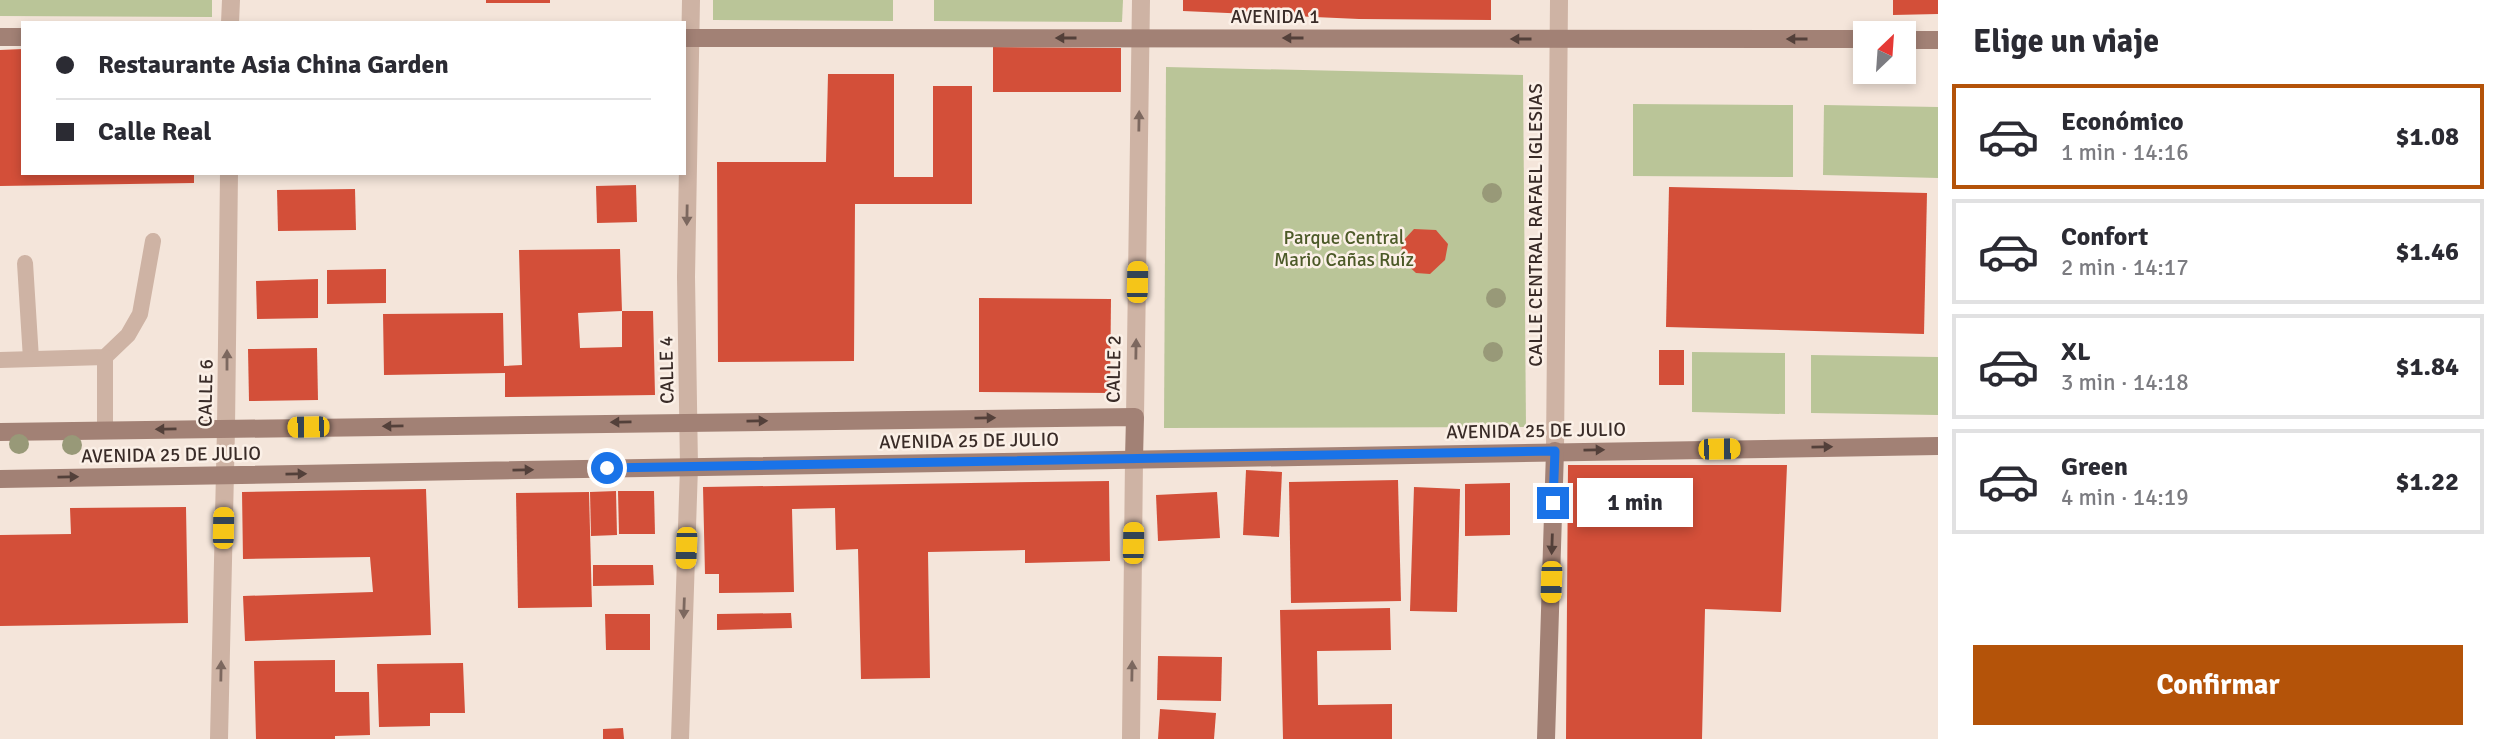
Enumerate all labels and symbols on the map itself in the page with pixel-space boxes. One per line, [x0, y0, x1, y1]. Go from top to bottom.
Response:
street label: AVENIDA 1 [1231, 5, 1319, 29]
north arrow [1853, 21, 1916, 84]
one-way arrow [1055, 32, 1077, 44]
one-way arrow [1282, 33, 1304, 44]
one-way arrow [1510, 33, 1532, 45]
one-way arrow [1786, 33, 1808, 45]
street label: CALLE CENTRAL RAFAEL IGLESIAS [1524, 83, 1548, 367]
one-way arrow [1133, 110, 1145, 132]
one-way arrow [681, 204, 693, 226]
park label: Parque Central Mario Cañas Ruíz [1274, 226, 1414, 272]
car [1127, 261, 1148, 303]
street label: CALLE 2 [1101, 335, 1127, 403]
street label: CALLE 4 [654, 336, 680, 404]
one-way arrow [1130, 337, 1142, 359]
one-way arrow [221, 349, 233, 371]
street label: CALLE 6 [193, 359, 219, 427]
one-way arrow [974, 412, 996, 424]
one-way arrow [747, 415, 769, 426]
car [287, 416, 330, 438]
one-way arrow [610, 416, 632, 428]
street label: AVENIDA 25 DE JULIO [1446, 417, 1626, 445]
one-way arrow [382, 420, 404, 431]
one-way arrow [155, 424, 177, 435]
street label: AVENIDA 25 DE JULIO [879, 427, 1059, 455]
car [1698, 438, 1741, 460]
street label: AVENIDA 25 DE JULIO [81, 441, 261, 469]
one-way arrow [1811, 441, 1833, 453]
one-way arrow [1584, 444, 1606, 456]
route start [591, 452, 623, 484]
one-way arrow [512, 464, 534, 475]
one-way arrow [285, 468, 307, 479]
one-way arrow [57, 472, 79, 483]
callout: 1 min [1578, 478, 1693, 528]
route end [1537, 487, 1569, 519]
car [213, 507, 234, 549]
car [1123, 522, 1144, 564]
car [675, 527, 698, 569]
one-way arrow [1546, 533, 1558, 555]
car [1540, 561, 1563, 603]
one-way arrow [679, 598, 690, 620]
one-way arrow [215, 660, 226, 682]
one-way arrow [1126, 660, 1138, 682]

